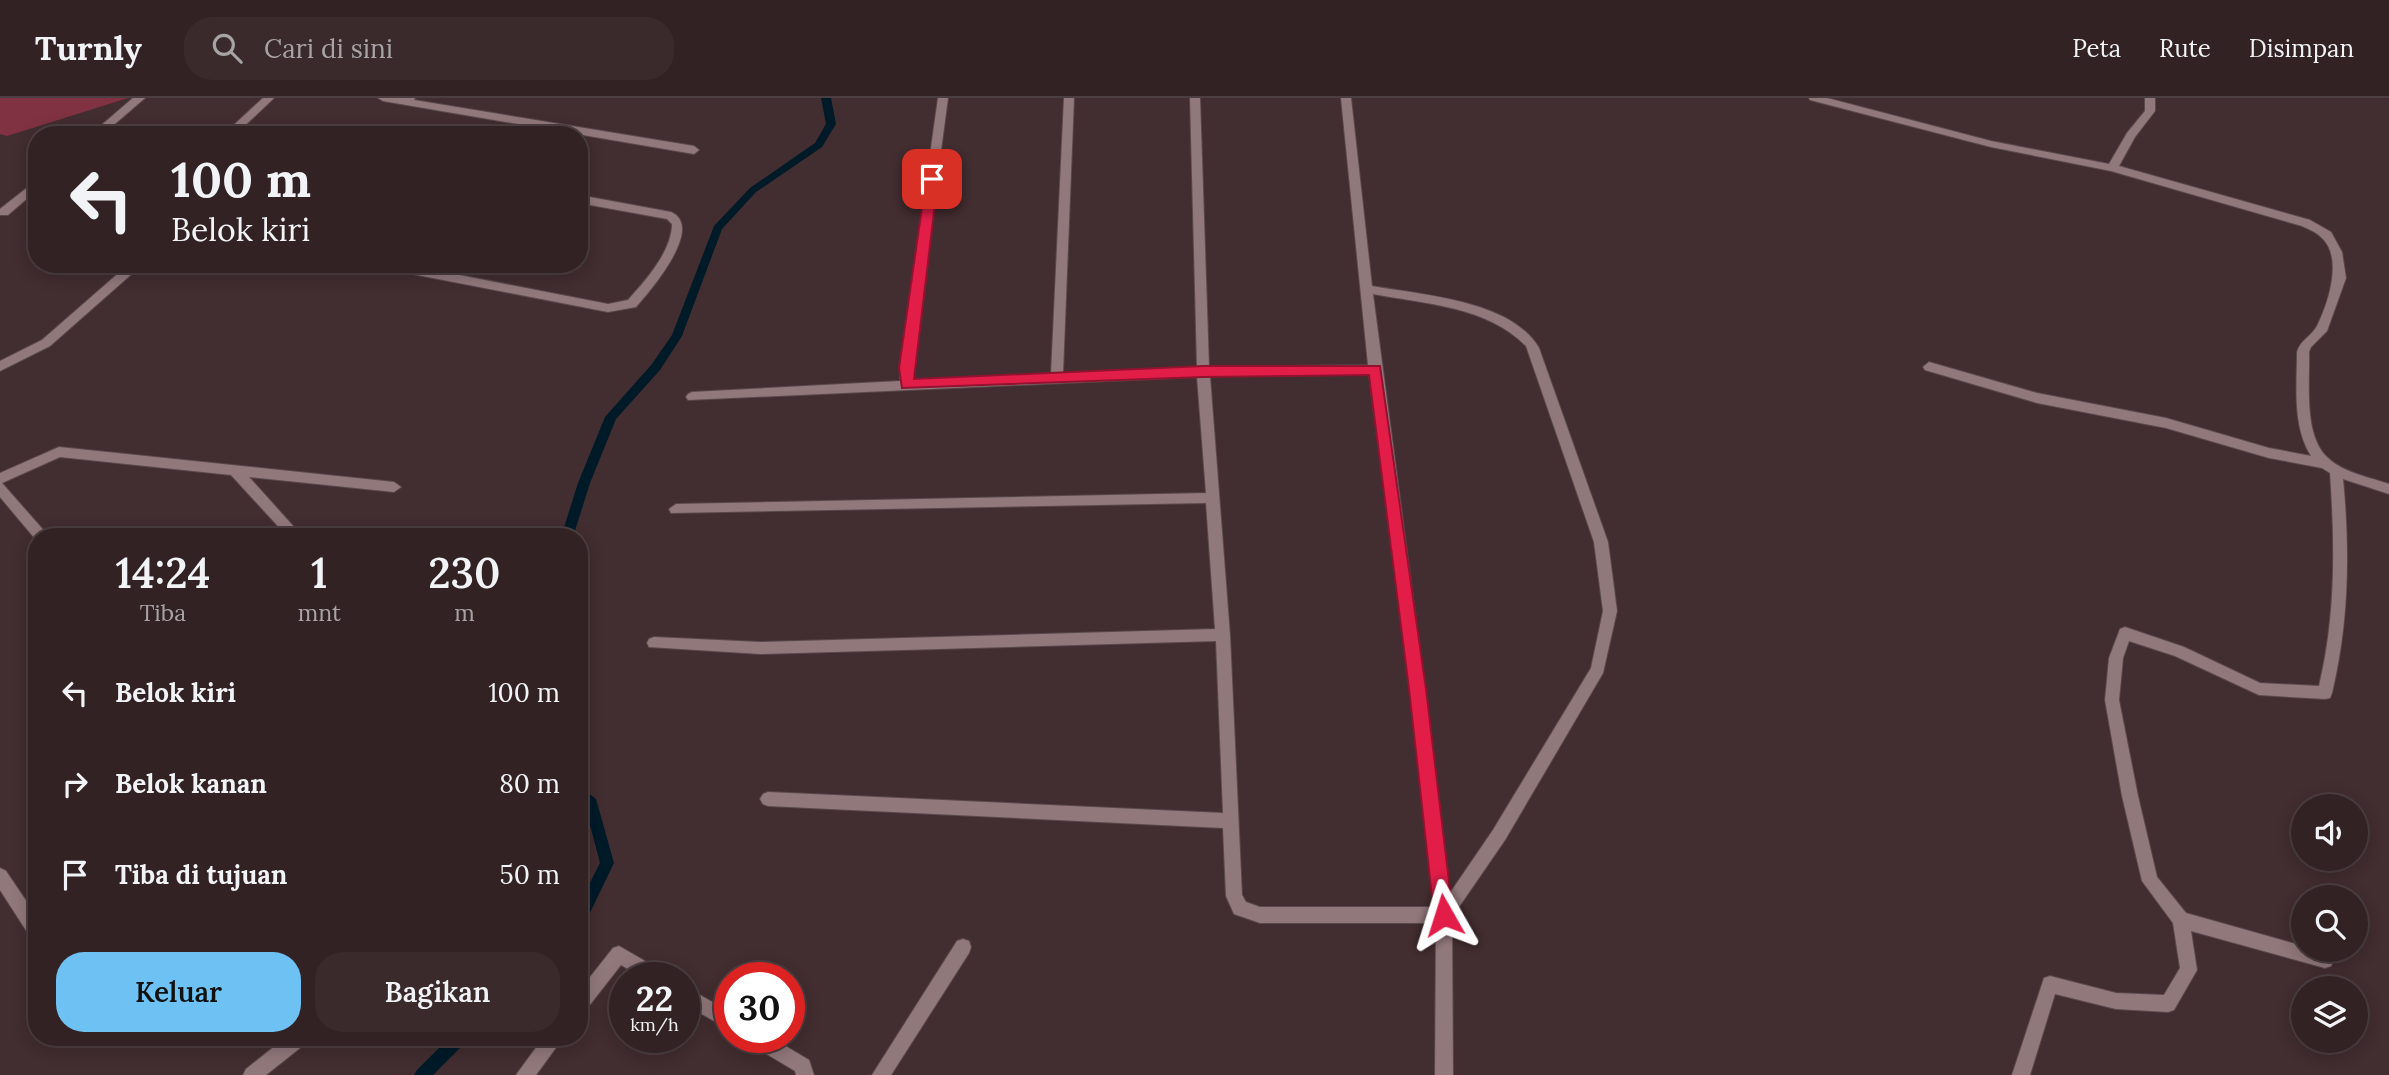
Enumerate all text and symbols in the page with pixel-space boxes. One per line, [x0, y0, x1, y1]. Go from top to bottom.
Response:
search box [184, 17, 674, 80]
text: Turnly [35, 27, 142, 69]
icon: search [208, 29, 246, 67]
text: Cari di sini [264, 32, 393, 65]
text: Peta [2072, 33, 2121, 64]
text: Rute [2159, 33, 2211, 64]
text: Disimpan [2249, 33, 2354, 64]
text: 100 m [171, 148, 311, 210]
pin [902, 149, 962, 209]
icon: left [56, 154, 147, 245]
icon: arrive [913, 160, 951, 198]
text: Belok kiri [171, 209, 310, 250]
text: 14:24 [115, 546, 210, 600]
text: 1 [311, 546, 328, 600]
text: 230 [428, 546, 501, 600]
text: Tiba [140, 598, 186, 627]
text: mnt [298, 598, 341, 627]
text: m [454, 598, 475, 627]
icon: left [56, 674, 94, 712]
text: Belok kiri [115, 676, 236, 709]
text: 100 m [488, 676, 560, 709]
icon: right [56, 765, 94, 803]
text: Belok kanan [115, 767, 267, 800]
text: 80 m [499, 767, 560, 800]
map controls [2291, 794, 2368, 1053]
button: sound [2291, 794, 2368, 871]
icon: arrive [56, 856, 94, 894]
text: Tiba di tujuan [115, 858, 287, 891]
text: 50 m [500, 858, 560, 891]
position arrow [1407, 878, 1481, 952]
button: search [2291, 885, 2368, 962]
button: Keluar [56, 952, 301, 1032]
button: Bagikan [315, 952, 560, 1032]
speed limit sign: 30 [714, 962, 805, 1053]
text: 22 [636, 976, 673, 1021]
button: layers [2291, 976, 2368, 1053]
text: km/h [630, 1013, 679, 1036]

